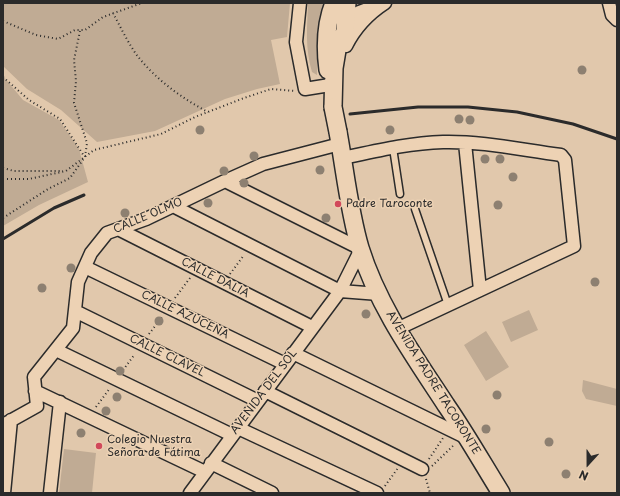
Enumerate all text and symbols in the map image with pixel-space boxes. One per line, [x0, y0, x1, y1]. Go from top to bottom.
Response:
street label: CALLE OLMO [111, 195, 185, 237]
place label: Padre Taroconte [346, 197, 433, 211]
marker: Padre Taroconte [333, 199, 343, 209]
street label: CALLE DALIA [179, 255, 251, 301]
street label: CALLE AZUCENA [139, 288, 231, 342]
street label: AVENIDA PADRE TACORONTE [383, 309, 483, 457]
street label: CALLE CLAVEL [127, 332, 207, 380]
street label: AVENIDA DEL SOL [228, 347, 300, 437]
place label: Colegio Nuestra Señora de Fátima [107, 433, 200, 459]
marker: Colegio Nuestra Señora de Fátima [94, 441, 104, 451]
north arrow [568, 444, 608, 484]
text: N [576, 466, 591, 485]

